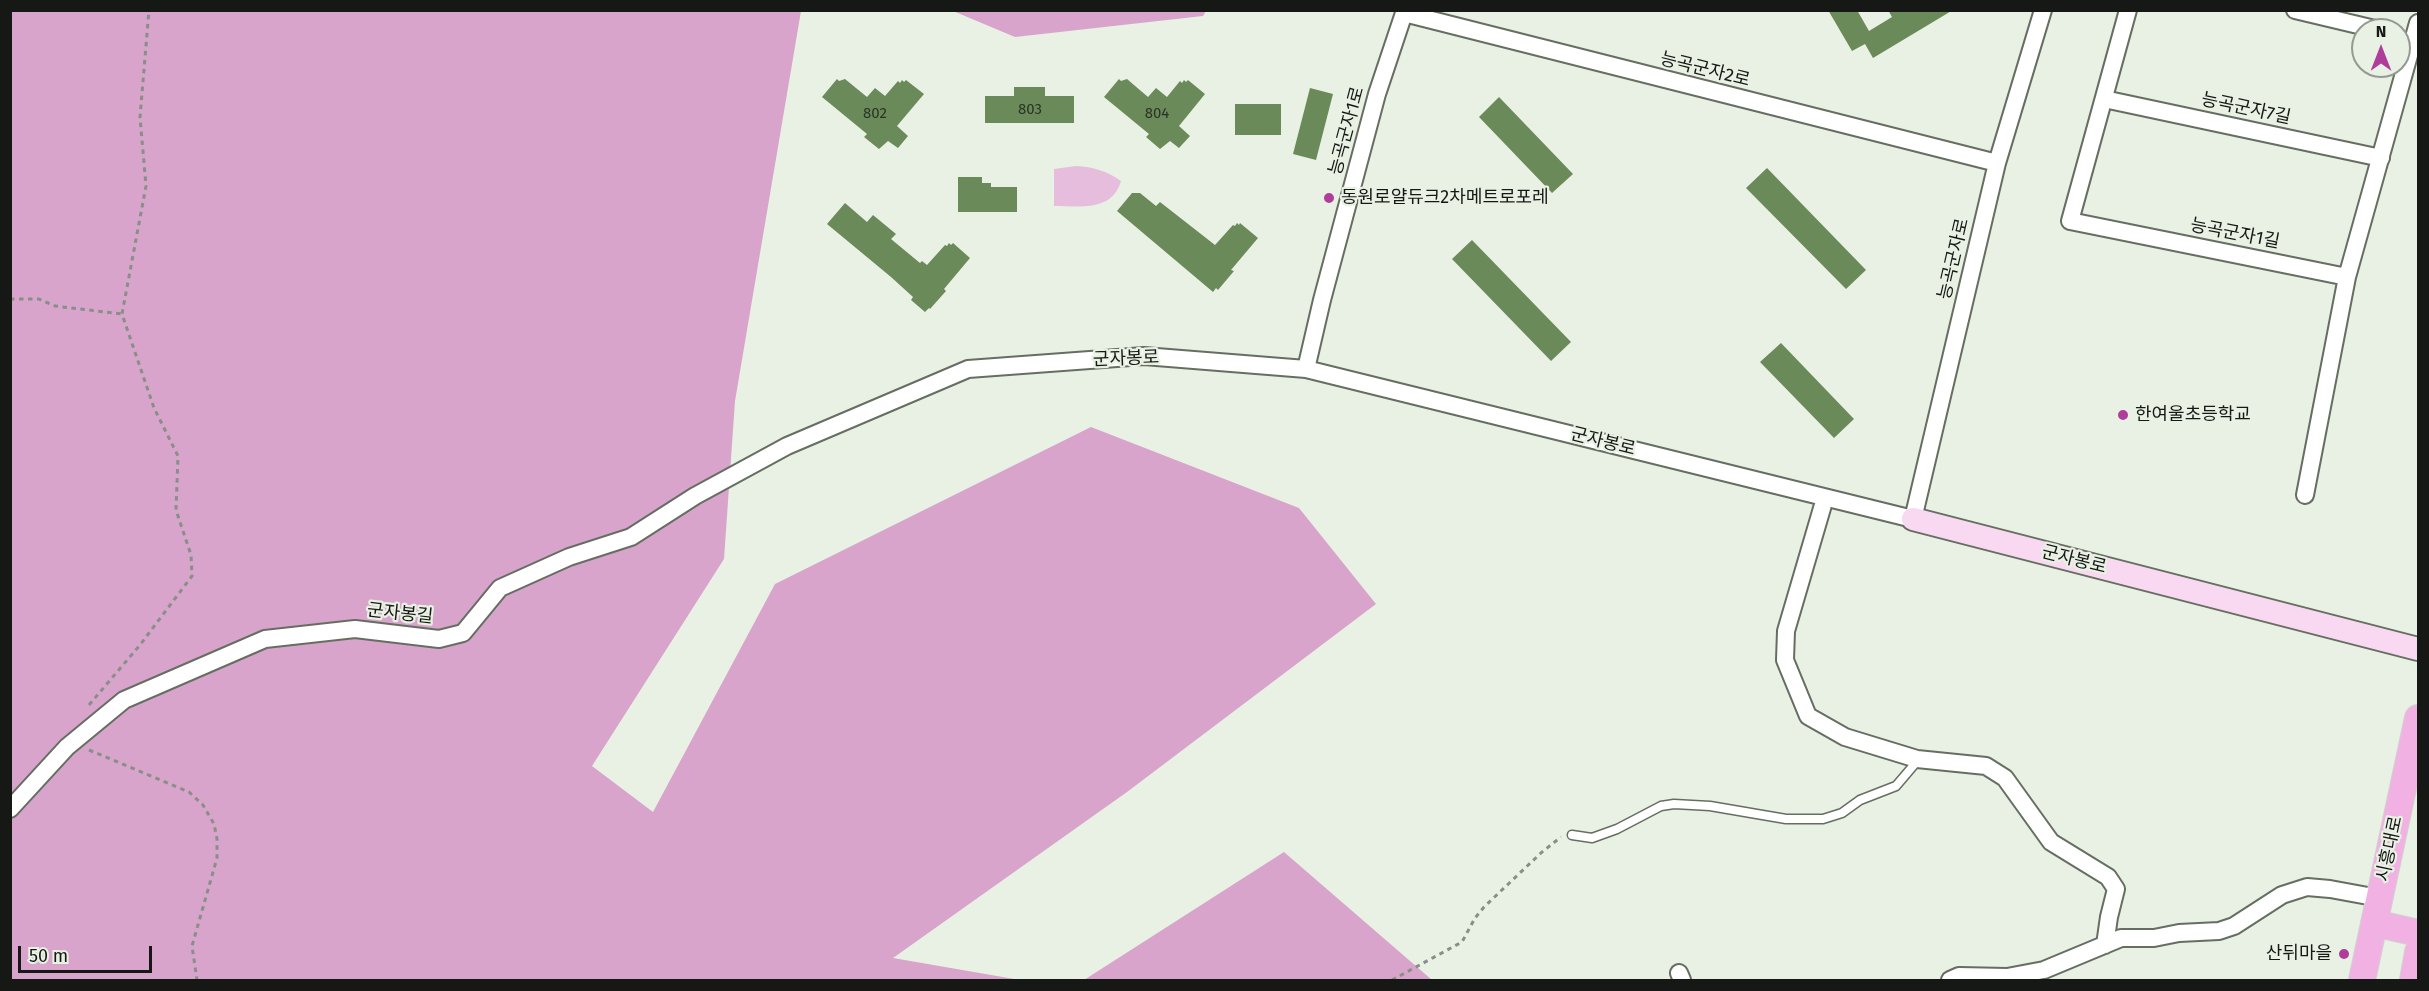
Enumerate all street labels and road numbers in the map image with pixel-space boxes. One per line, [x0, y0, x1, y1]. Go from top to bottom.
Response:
street label: 능곡군자2로 [1658, 48, 1752, 92]
street label: 능곡군자1로 [1325, 84, 1369, 178]
street label: 능곡군자7길 [2199, 89, 2293, 129]
street label: 능곡군자1길 [2188, 215, 2282, 253]
street label: 능곡군자로 [1934, 216, 1974, 302]
street label: 군자봉로 [1093, 347, 1159, 371]
street label: 군자봉로 [1568, 424, 1638, 460]
street label: 군자봉로 [2039, 542, 2109, 578]
street label: 군자봉길 [366, 600, 434, 628]
street label: 시흥대로 [2373, 814, 2407, 884]

